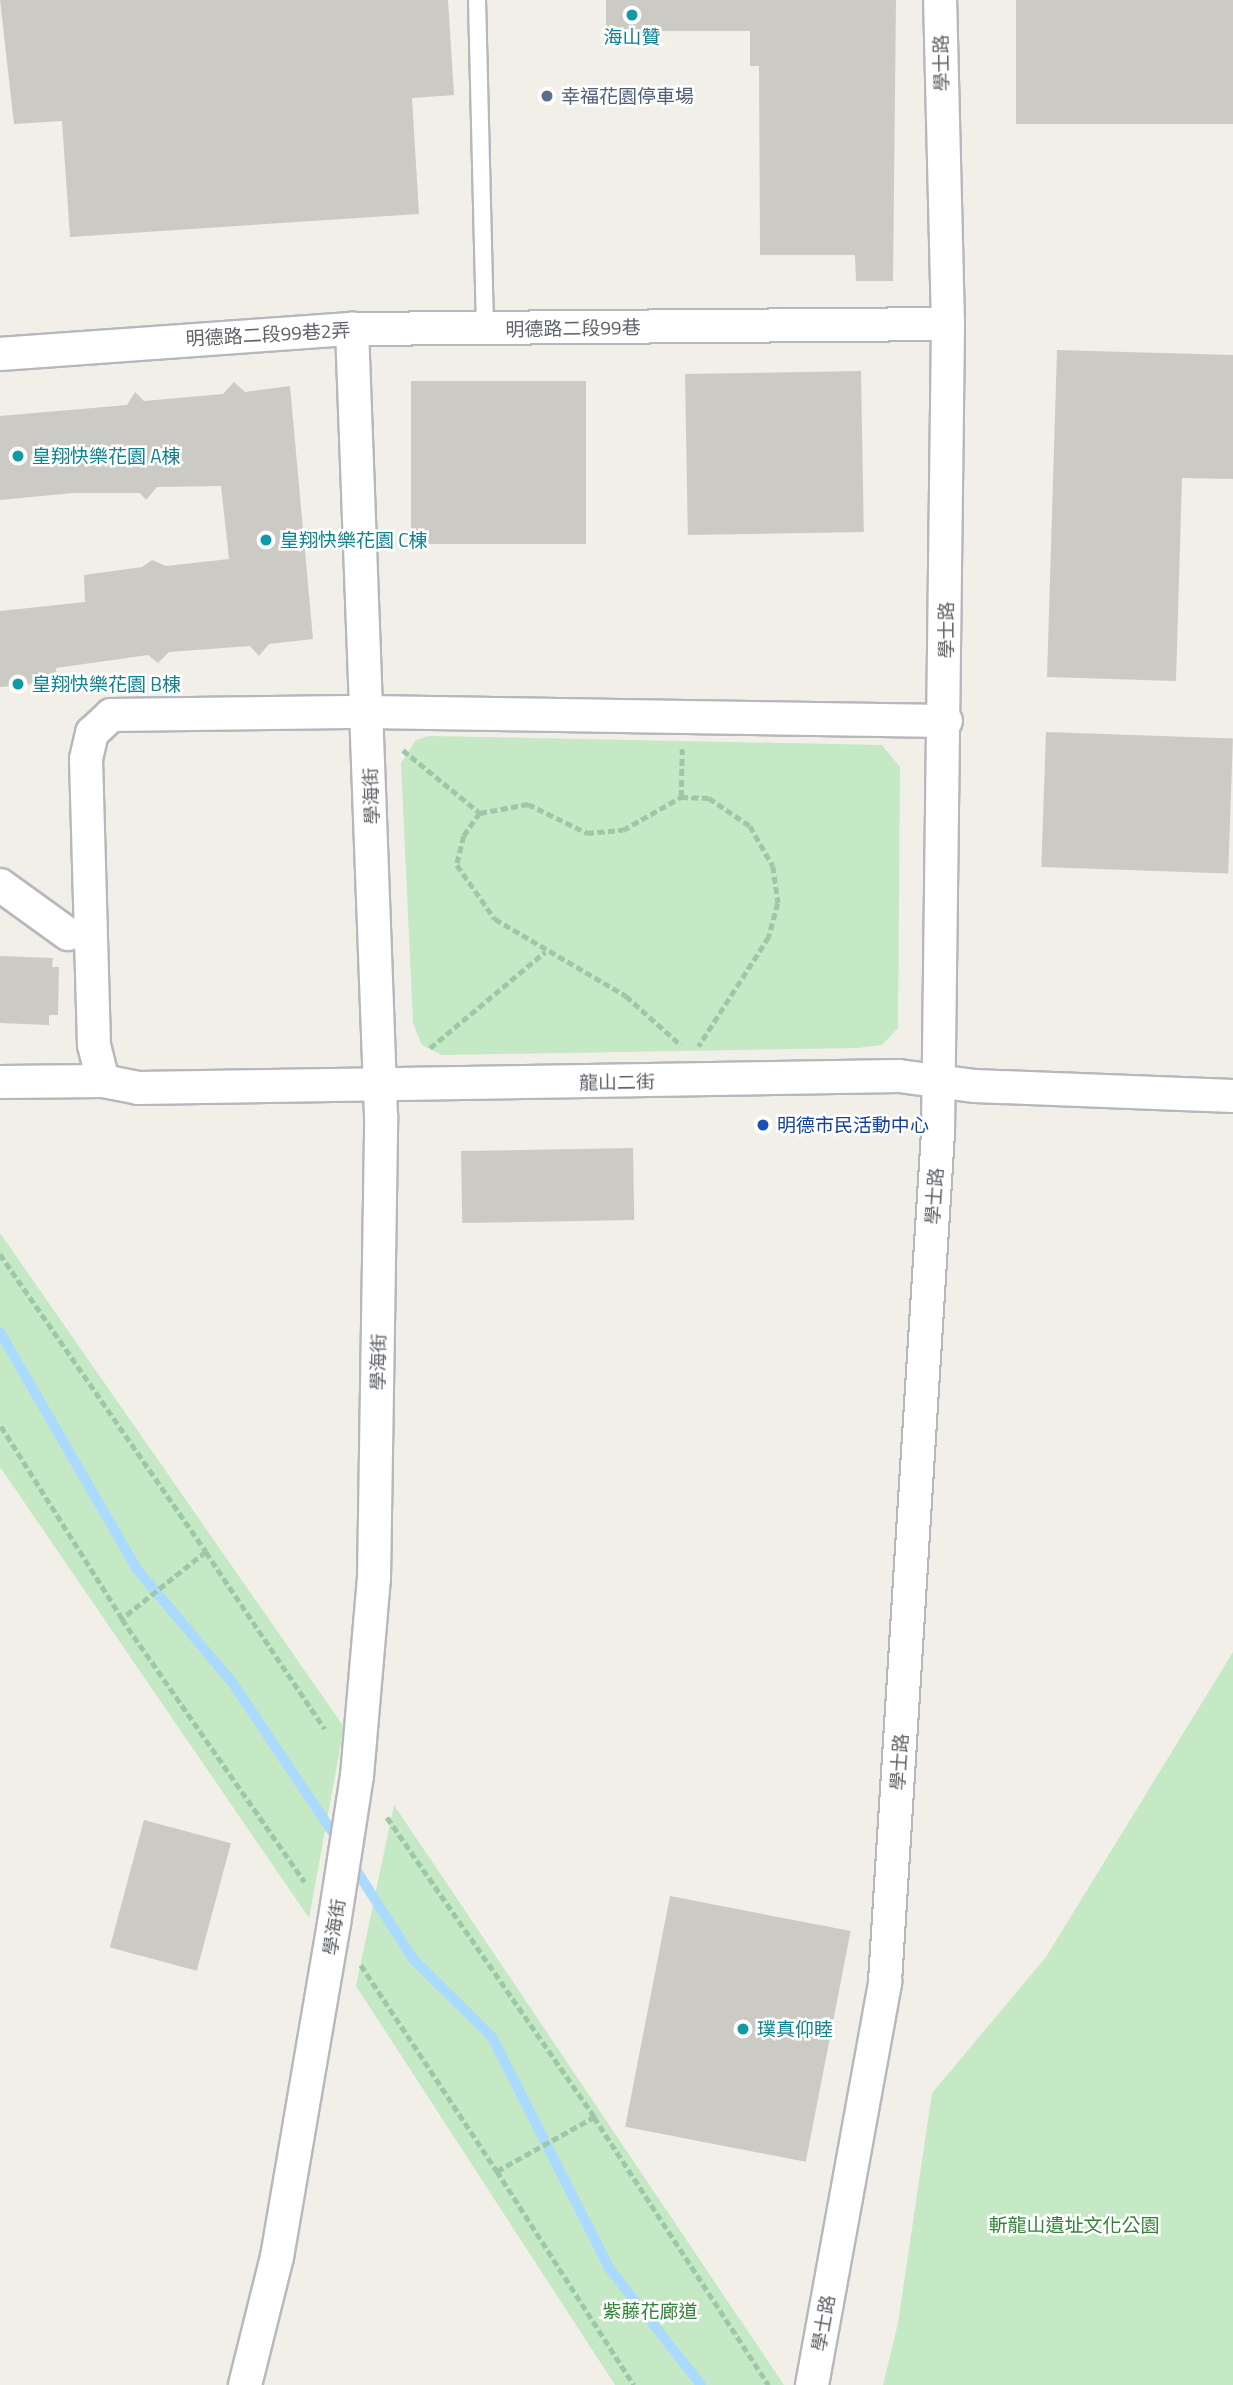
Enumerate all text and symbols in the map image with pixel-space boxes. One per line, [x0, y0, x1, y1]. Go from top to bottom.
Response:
marker: 海山贊 [624, 7, 640, 23]
place label: 海山贊 [604, 26, 660, 48]
street label: 學士路 [929, 34, 953, 92]
place label: 幸福花園停車場 [561, 85, 694, 107]
marker: 幸福花園停車場 [539, 88, 555, 104]
street label: 明德路二段99巷 [505, 315, 641, 341]
street label: 明德路二段99巷2弄 [185, 318, 351, 350]
place label: 皇翔快樂花園 A棟 [32, 445, 181, 467]
marker: 皇翔快樂花園 A棟 [10, 448, 26, 464]
place label: 皇翔快樂花園 C棟 [280, 529, 428, 551]
marker: 皇翔快樂花園 C棟 [258, 532, 274, 548]
street label: 學士路 [935, 602, 957, 658]
place label: 皇翔快樂花園 B棟 [32, 673, 181, 695]
marker: 皇翔快樂花園 B棟 [10, 676, 26, 692]
street label: 學海街 [359, 767, 383, 825]
street label: 龍山二街 [579, 1070, 655, 1094]
place label: 明德市民活動中心 [777, 1114, 929, 1136]
marker: 明德市民活動中心 [755, 1117, 771, 1133]
street label: 學士路 [921, 1167, 947, 1225]
street label: 學海街 [366, 1333, 390, 1391]
street label: 學士路 [886, 1733, 912, 1791]
street label: 學海街 [318, 1897, 350, 1957]
place label: 璞真仰睦 [757, 2018, 833, 2040]
marker: 璞真仰睦 [735, 2021, 751, 2037]
park label: 斬龍山遺址文化公園 [989, 2214, 1159, 2236]
street label: 學士路 [807, 2293, 839, 2353]
park label: 紫藤花廊道 [603, 2300, 697, 2322]

